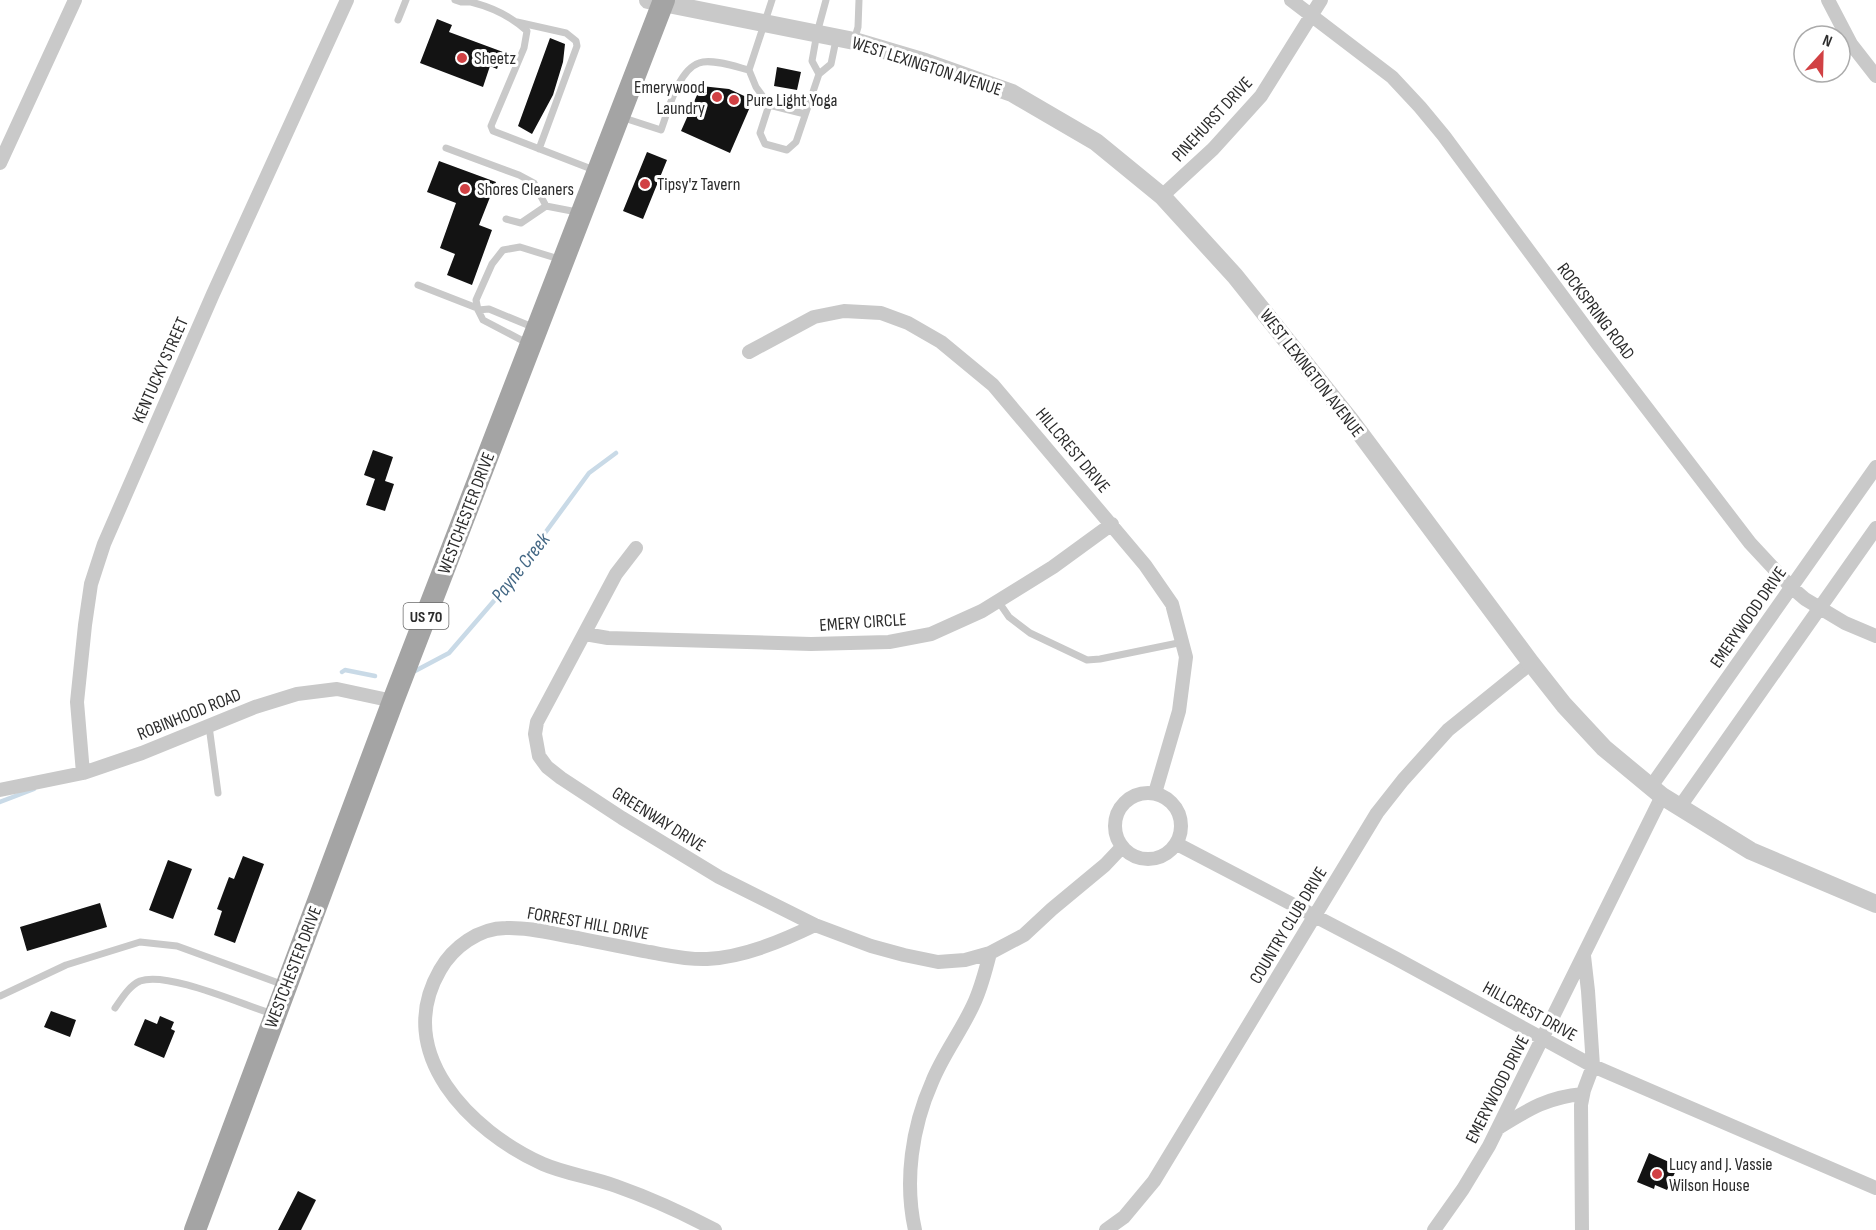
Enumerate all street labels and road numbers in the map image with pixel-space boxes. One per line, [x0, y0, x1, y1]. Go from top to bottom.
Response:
street label: WEST LEXINGTON AVENUE [849, 32, 1004, 101]
street label: PINEHURST DRIVE [1168, 73, 1257, 166]
street label: ROCKSPRING ROAD [1552, 259, 1639, 364]
street label: WEST LEXINGTON AVENUE [1255, 305, 1368, 441]
street label: KENTUCKY STREET [128, 314, 193, 426]
street label: HILLCREST DRIVE [1031, 404, 1114, 497]
street label: WESTCHESTER DRIVE [434, 449, 499, 577]
street label: EMERYWOOD DRIVE [1706, 563, 1791, 672]
road number: US 70 [404, 603, 448, 629]
street label: EMERY CIRCLE [819, 609, 907, 636]
street label: ROBINHOOD ROAD [134, 684, 244, 745]
street label: GREENWAY DRIVE [608, 782, 709, 856]
street label: COUNTRY CLUB DRIVE [1245, 863, 1332, 987]
street label: FORREST HILL DRIVE [526, 902, 650, 944]
street label: WESTCHESTER DRIVE [261, 903, 326, 1031]
street label: HILLCREST DRIVE [1479, 977, 1580, 1046]
street label: EMERYWOOD DRIVE [1461, 1032, 1534, 1147]

